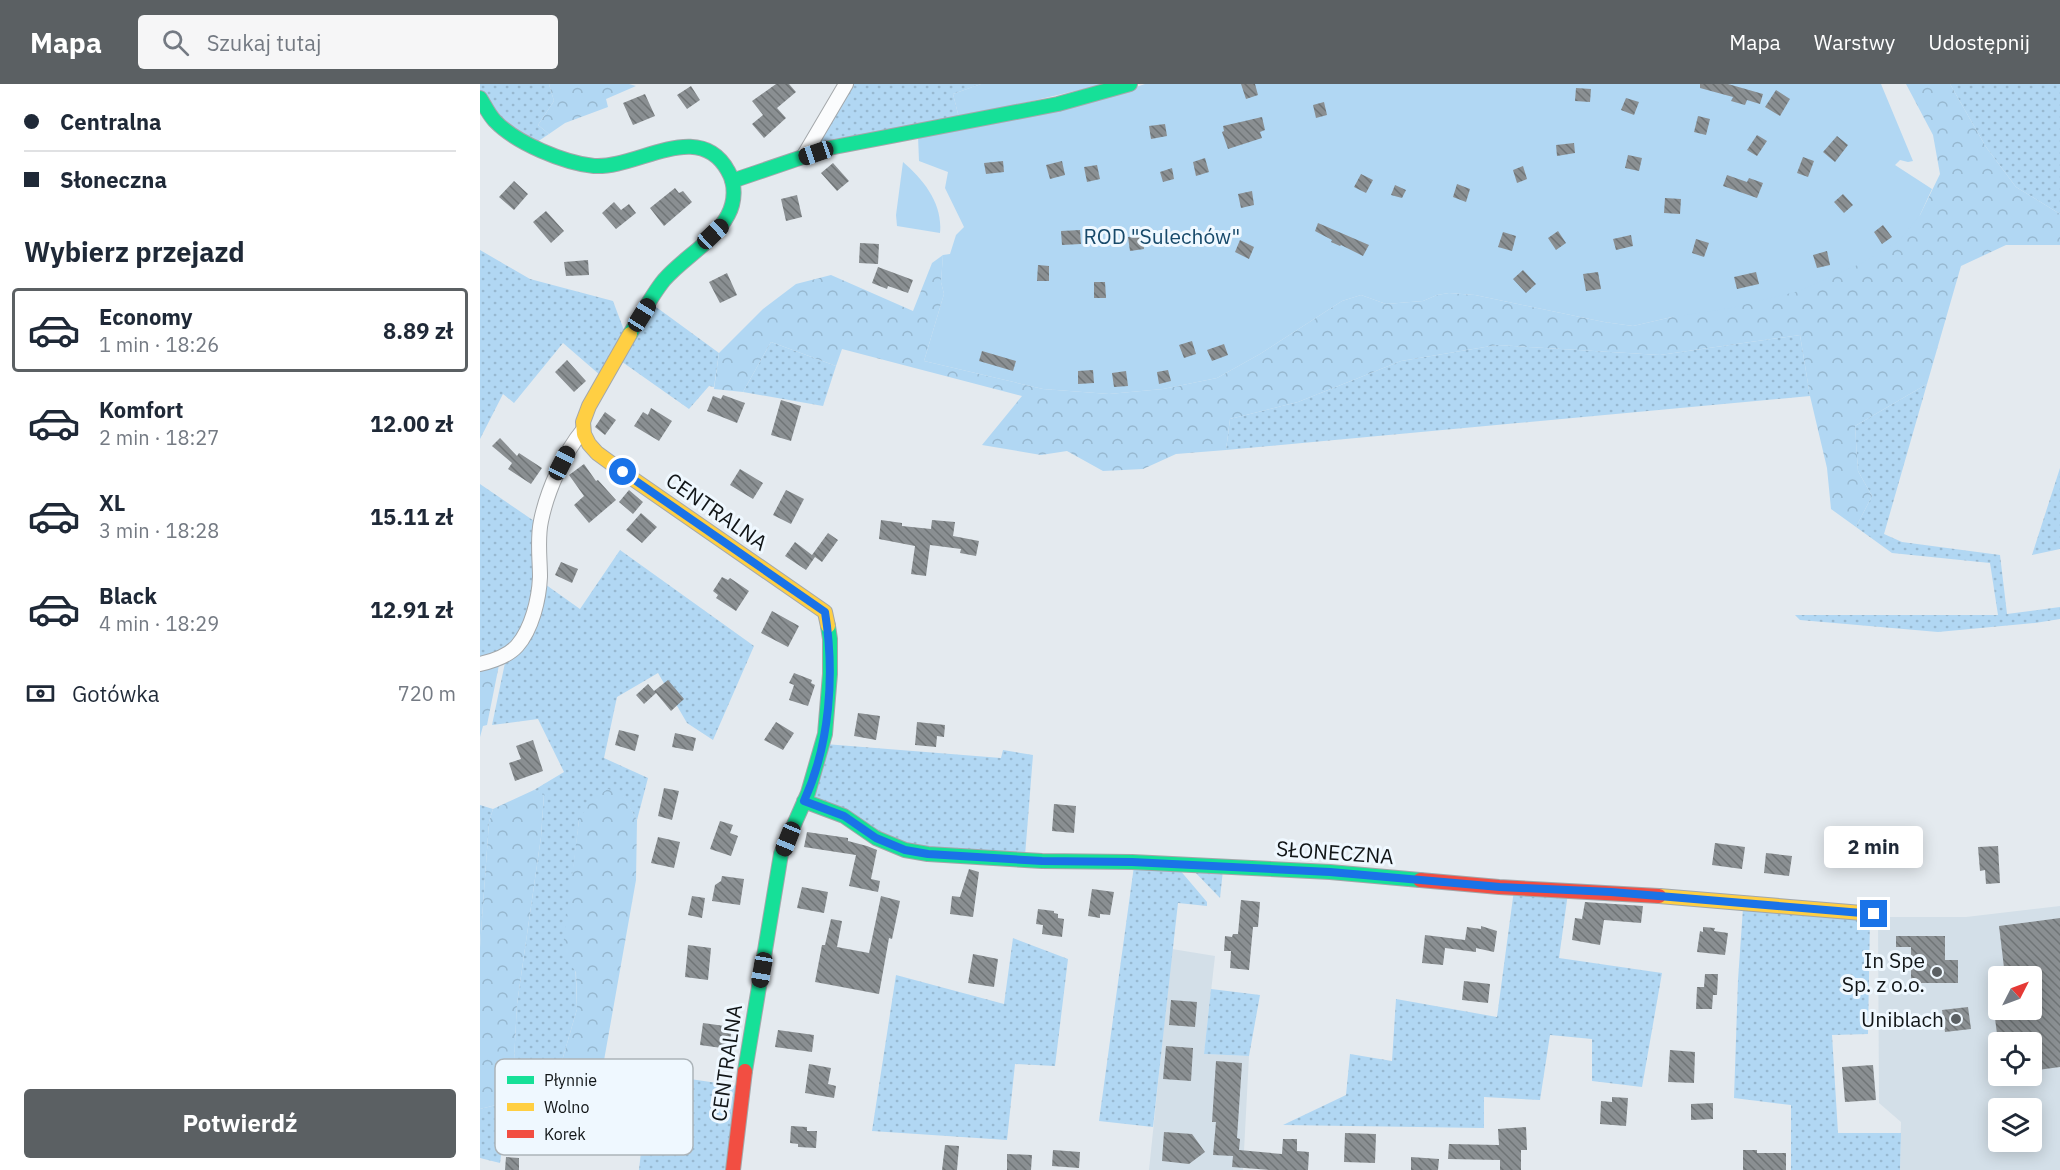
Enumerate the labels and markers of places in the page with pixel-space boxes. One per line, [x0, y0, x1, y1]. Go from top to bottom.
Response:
place label: In Spe Sp. z o.o. [1842, 946, 1925, 998]
marker: In Spe Sp. z o.o. [1930, 965, 1944, 979]
place label: Uniblach [1861, 1005, 1944, 1033]
marker: Uniblach [1949, 1012, 1963, 1026]

